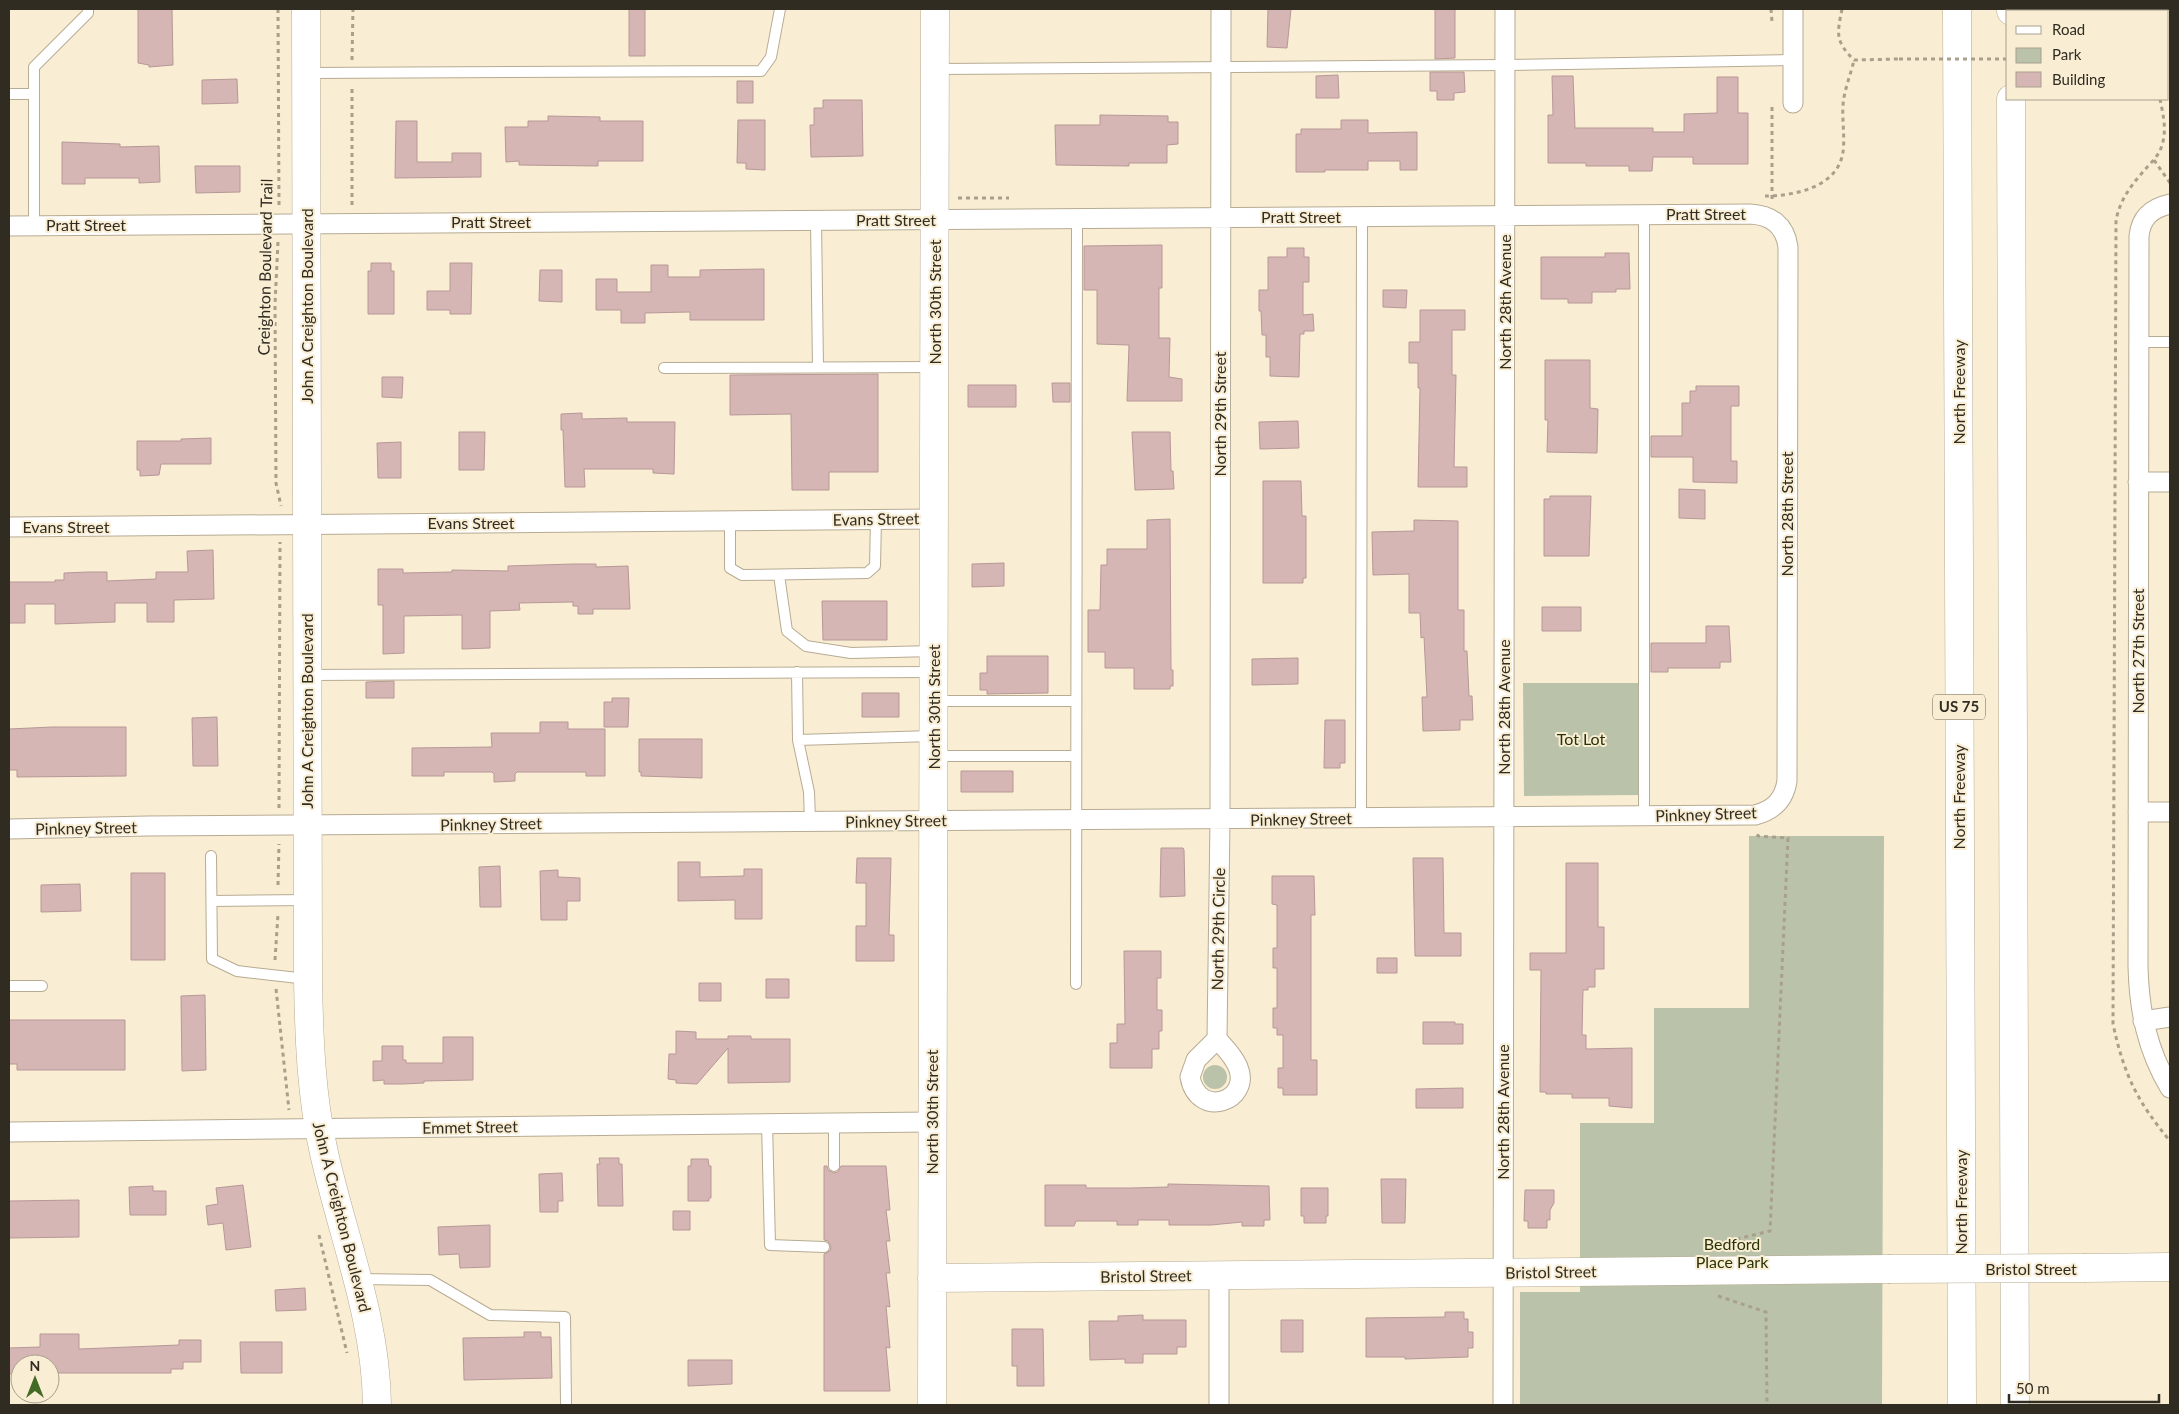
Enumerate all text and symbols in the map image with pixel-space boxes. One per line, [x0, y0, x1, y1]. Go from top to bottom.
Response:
legend [2006, 10, 2169, 100]
text: Road [2052, 20, 2085, 38]
text: Park [2052, 45, 2082, 63]
text: Building [2052, 70, 2105, 88]
street label: Creighton Boulevard Trail [253, 178, 276, 355]
street label: Pratt Street [1666, 204, 1746, 223]
street label: Pratt Street [1261, 207, 1341, 226]
street label: John A Creighton Boulevard [297, 208, 316, 404]
street label: Pratt Street [856, 210, 936, 229]
street label: Pratt Street [451, 212, 531, 231]
street label: Pratt Street [46, 215, 126, 234]
street label: North 28th Avenue [1495, 234, 1514, 370]
street label: North 30th Street [925, 239, 944, 365]
street label: North Freeway [1949, 339, 1968, 444]
street label: North 29th Street [1210, 351, 1229, 477]
street label: North 28th Street [1777, 451, 1796, 577]
street label: Evans Street [832, 508, 920, 529]
street label: Evans Street [428, 513, 515, 532]
street label: Evans Street [23, 517, 110, 536]
street label: North 27th Street [2128, 588, 2147, 714]
street label: John A Creighton Boulevard [297, 613, 316, 809]
street label: North 28th Avenue [1494, 639, 1513, 775]
street label: North 30th Street [924, 644, 943, 770]
road number: US 75 [1933, 694, 1985, 720]
park label: Tot Lot [1557, 729, 1606, 748]
street label: North Freeway [1949, 744, 1968, 849]
street label: Pinkney Street [1655, 802, 1757, 825]
street label: Pinkney Street [1250, 808, 1352, 829]
street label: Pinkney Street [845, 810, 947, 831]
street label: Pinkney Street [440, 813, 542, 834]
street label: Pinkney Street [35, 817, 137, 838]
street label: North 29th Circle [1207, 867, 1228, 991]
street label: North 28th Avenue [1493, 1044, 1512, 1180]
street label: North 30th Street [922, 1049, 941, 1175]
street label: Emmet Street [422, 1116, 518, 1137]
street label: John A Creighton Boulevard [310, 1120, 375, 1314]
street label: North Freeway [1951, 1149, 1970, 1254]
park label: Bedford Place Park [1696, 1234, 1769, 1271]
street label: Bristol Street [1985, 1259, 2077, 1278]
street label: Bristol Street [1505, 1261, 1597, 1282]
street label: Bristol Street [1100, 1265, 1192, 1286]
north arrow [10, 1354, 60, 1404]
text: N [30, 1357, 40, 1374]
scale bar [2009, 1372, 2159, 1404]
text: 50 m [2016, 1379, 2050, 1397]

